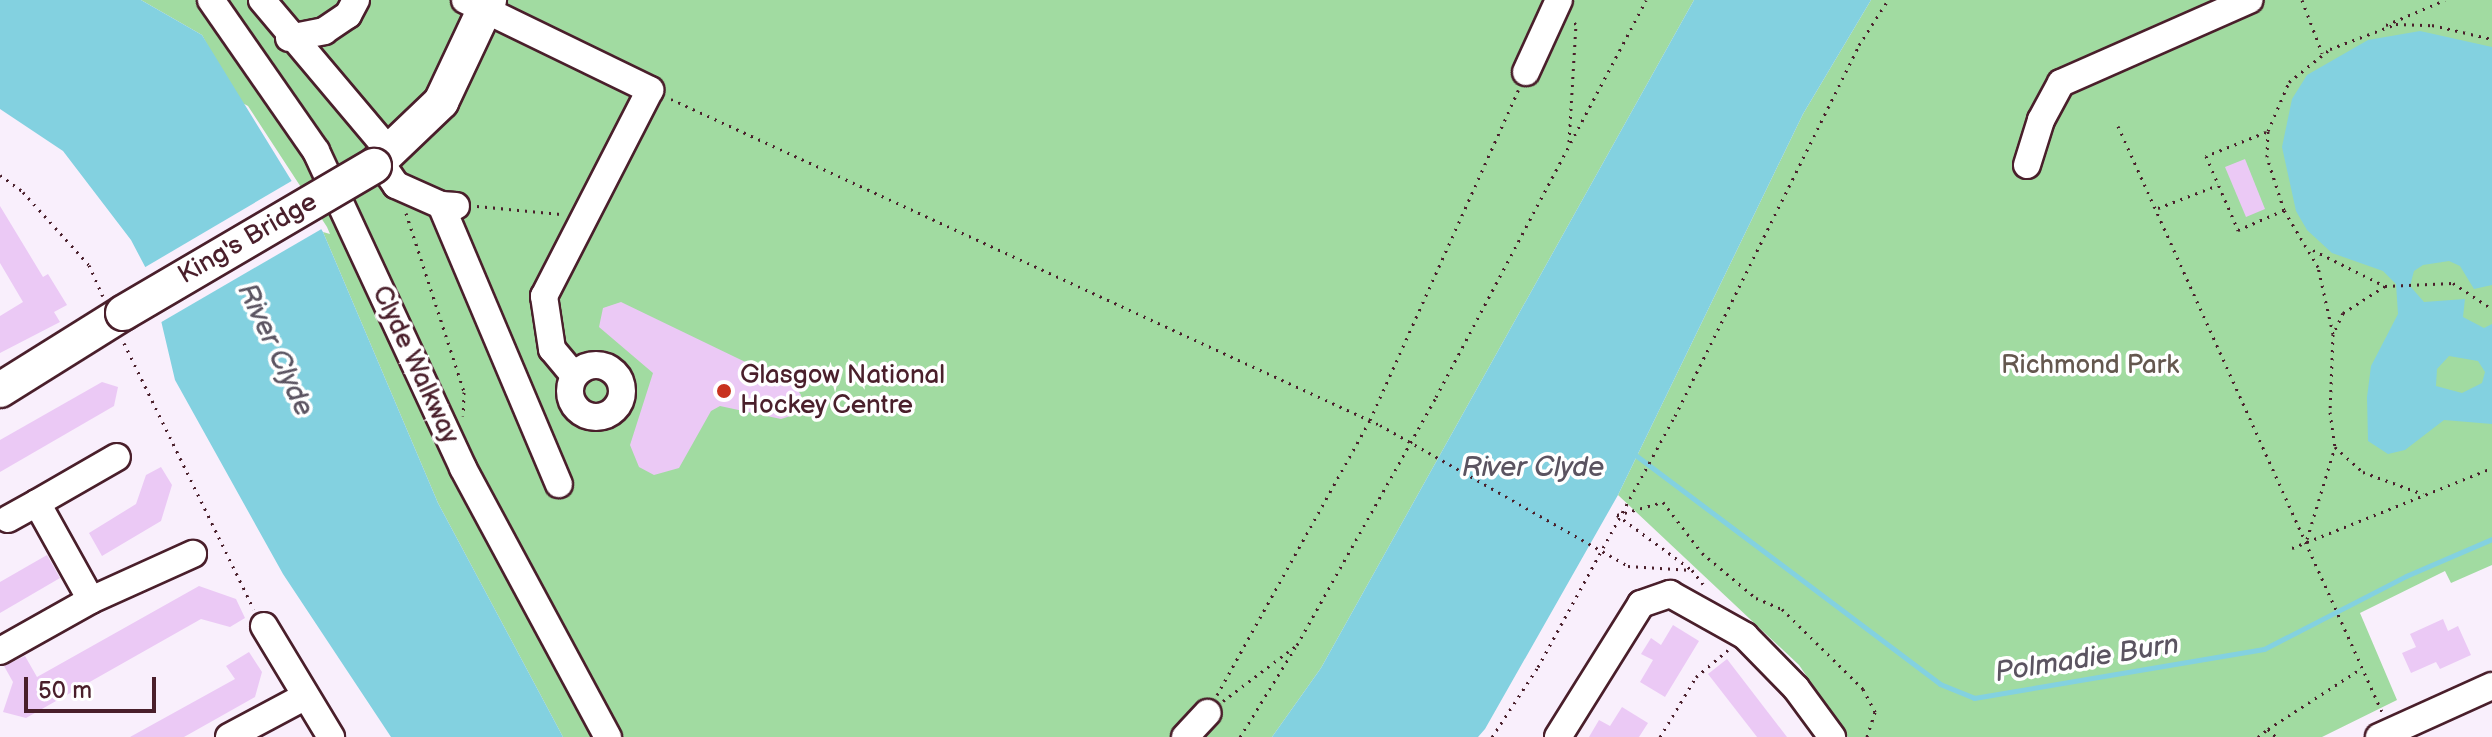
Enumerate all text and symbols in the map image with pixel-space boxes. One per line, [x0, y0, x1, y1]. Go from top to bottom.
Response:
street label: King's Bridge [173, 187, 323, 291]
water label: River Clyde [230, 278, 320, 422]
street label: Clyde Walkway [365, 281, 465, 449]
park label: Richmond Park [2001, 350, 2179, 382]
place label: Glasgow National Hockey Centre [740, 360, 945, 422]
marker: Glasgow National Hockey Centre [715, 382, 733, 400]
water label: River Clyde [1462, 451, 1604, 485]
water label: Polmadie Burn [1993, 628, 2181, 690]
scale bar [28, 661, 160, 711]
text: 50 m [38, 676, 92, 705]

